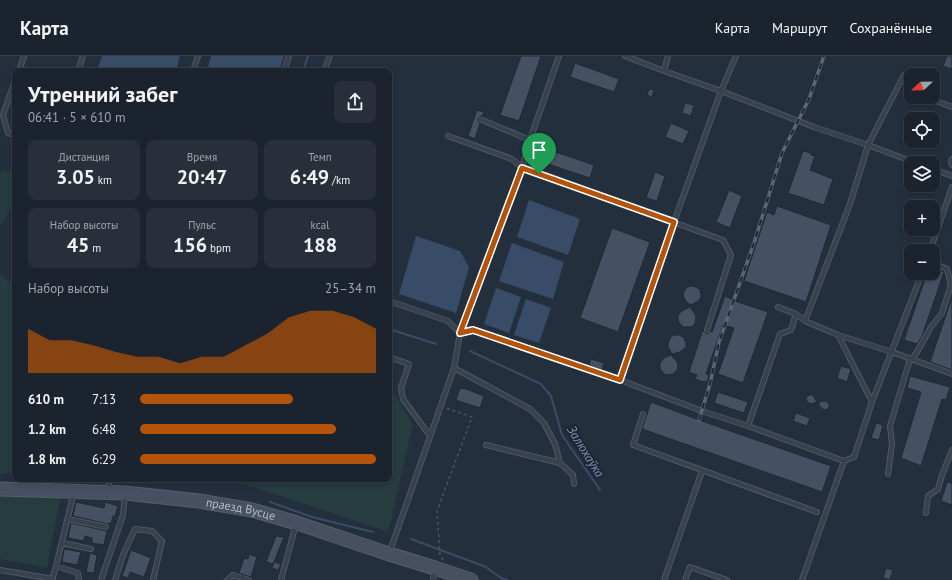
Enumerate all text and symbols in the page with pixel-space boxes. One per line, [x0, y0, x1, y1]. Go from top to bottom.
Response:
text: Карта [20, 16, 69, 40]
text: Карта [715, 19, 750, 37]
text: Маршрут [772, 19, 827, 37]
text: Сохранённые [849, 19, 932, 37]
north arrow [904, 68, 940, 104]
map controls [904, 68, 940, 280]
text: Утренний забег [28, 80, 177, 108]
button: share [334, 81, 376, 123]
text: 06:41 · 5 × 610 m [28, 109, 125, 126]
button: locate [904, 112, 940, 148]
pin [522, 133, 556, 174]
icon: arrive [528, 139, 550, 161]
text: Дистанция [58, 150, 110, 164]
text: Время [187, 150, 217, 164]
text: Темп [308, 150, 332, 164]
button: layers [904, 156, 940, 192]
text: 3.05 [56, 164, 95, 190]
text: 20:47 [177, 164, 227, 190]
text: 6:49 [290, 164, 329, 190]
text: km [95, 173, 112, 187]
text: /km [329, 173, 350, 187]
button: + [904, 200, 940, 236]
text: Набор высоты [50, 218, 118, 232]
text: Пульс [188, 218, 216, 232]
text: kcal [311, 218, 329, 232]
text: 45 [67, 232, 89, 258]
text: 156 [173, 232, 207, 258]
text: 188 [303, 232, 337, 258]
text: m [89, 241, 101, 255]
text: bpm [207, 241, 231, 255]
button: − [904, 244, 940, 280]
text: Набор высоты [28, 280, 109, 297]
text: 25–34 m [325, 280, 376, 297]
text: 610 m [28, 391, 64, 408]
text: 7:13 [92, 391, 116, 408]
text: 1.2 km [28, 421, 66, 438]
text: 6:48 [92, 421, 116, 438]
water label: Залюхаўка [563, 422, 608, 481]
text: 1.8 km [28, 451, 66, 468]
text: 6:29 [92, 451, 116, 468]
street label: праезд Вусце [205, 494, 277, 523]

